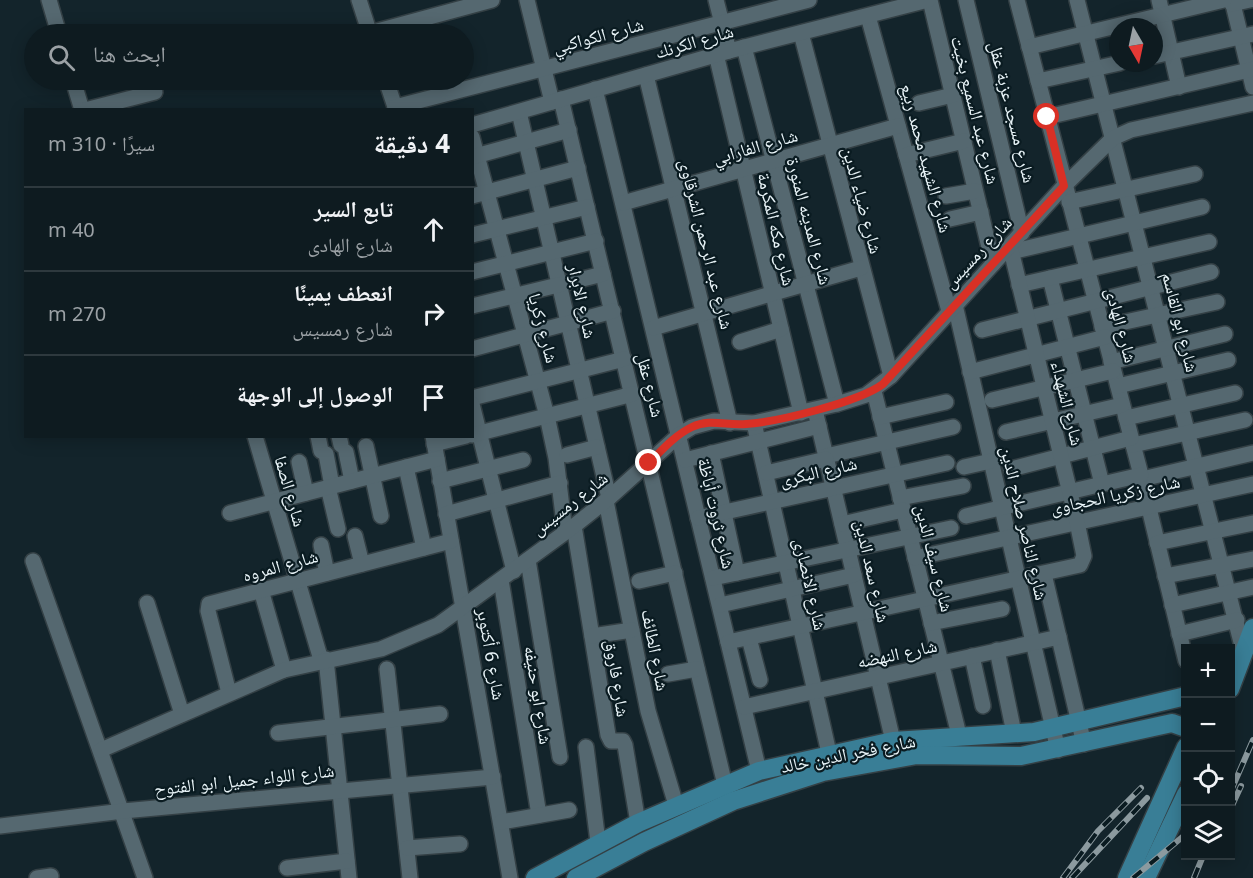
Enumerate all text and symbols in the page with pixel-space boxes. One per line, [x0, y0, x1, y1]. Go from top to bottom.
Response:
street label: شارع الكواكبي [550, 11, 647, 62]
street label: شارع الكرنك [652, 18, 736, 64]
north arrow [1109, 18, 1163, 72]
search box [24, 24, 474, 90]
street label: شارع عبد السميع بخيت [945, 33, 1006, 187]
text: ابحث هنا [93, 38, 166, 68]
street label: شارع مسجد عزبة عقل [984, 39, 1042, 185]
icon: search [45, 41, 78, 74]
street label: شارع الشهيد محمد ربيع [895, 81, 958, 235]
route start [1033, 103, 1059, 129]
street label: شارع الفارابي [710, 122, 801, 173]
text: 4 دقيقة [374, 125, 450, 161]
text: سيرًا · 310 m [48, 130, 155, 157]
street label: شارع ضياء الدين [837, 144, 889, 256]
street label: شارع المدينه المنورة [781, 155, 839, 287]
street label: شارع عبد الرحمن الشرقاوى [674, 156, 740, 332]
street label: شارع مكه المكرمة [752, 170, 802, 288]
text: تابع السير [314, 193, 393, 223]
street label: شارع رمسيس [937, 211, 1017, 293]
icon: ahead [417, 213, 450, 246]
text: 40 m [48, 216, 95, 243]
text: شارع الهادى [307, 231, 393, 258]
street label: شارع الابرار [563, 260, 603, 341]
street label: شارع ابو القاسم [1156, 270, 1205, 375]
text: انعطف يمينًا [294, 277, 393, 307]
street label: شارع الهادى [1100, 285, 1144, 365]
street label: شارع زكريا [523, 290, 565, 366]
icon: right [417, 297, 450, 330]
text: 270 m [48, 300, 106, 327]
text: شارع رمسيس [292, 315, 393, 342]
street label: شارع عقل [631, 350, 671, 420]
street label: شارع الشهداء [1046, 358, 1090, 448]
text: الوصول إلى الوجهة [237, 378, 393, 408]
icon: arrive [417, 381, 450, 414]
street label: شارع الناصر صلاح الدين [995, 444, 1054, 603]
route end [635, 449, 661, 475]
street label: شارع البكرى [777, 450, 859, 492]
street label: شارع الصفا [269, 453, 313, 529]
street label: شارع ثروت أباظة [693, 455, 741, 571]
street label: شارع رمسيس [526, 466, 612, 540]
street label: شارع زكريا الحجاوى [1048, 469, 1182, 519]
street label: شارع سيف الدين [910, 502, 960, 614]
street label: شارع سعد الدين [850, 517, 896, 625]
street label: شارع الانصارى [789, 535, 833, 633]
street label: شارع المروه [239, 543, 321, 587]
street label: شارع 6 أكتوبر [472, 605, 512, 702]
street label: شارع الطائف [636, 607, 676, 693]
street label: شارع النهضه [855, 633, 939, 673]
street label: شارع فاروق [600, 638, 636, 718]
street label: شارع ابو حنيفه [519, 644, 559, 746]
map controls [1181, 644, 1235, 860]
button: + [1181, 644, 1235, 698]
button: − [1181, 698, 1235, 752]
street label: شارع فخر الدين خالد [779, 728, 917, 778]
button: locate [1181, 752, 1235, 806]
street label: شارع اللواء جميل ابو الفتوح [153, 758, 335, 801]
button: layers [1181, 806, 1235, 860]

